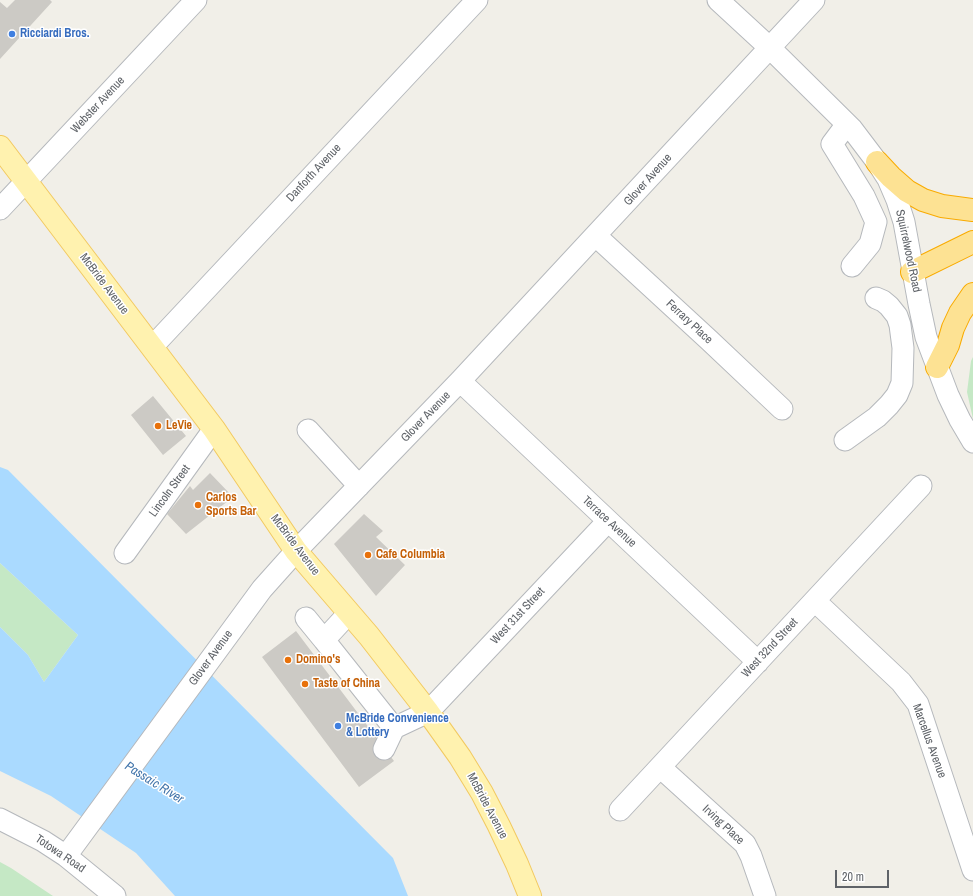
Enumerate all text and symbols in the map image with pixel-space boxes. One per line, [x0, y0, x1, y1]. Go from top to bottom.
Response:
place label: Ricciardi Bros. [20, 27, 89, 41]
marker: Ricciardi Bros. [7, 29, 17, 39]
street label: Webster Avenue [68, 74, 128, 136]
street label: Danforth Avenue [284, 141, 344, 205]
street label: Glover Avenue [621, 151, 675, 209]
street label: Squirrelwood Road [892, 208, 924, 294]
street label: McBride Avenue [76, 251, 132, 317]
street label: Ferrary Place [663, 297, 715, 347]
street label: Glover Avenue [398, 389, 454, 445]
place label: LeVie [166, 419, 192, 433]
marker: LeVie [153, 421, 163, 431]
street label: Lincoln Street [146, 462, 194, 520]
place label: Carlos Sports Bar [206, 491, 256, 519]
street label: Terrace Avenue [579, 493, 639, 551]
marker: Carlos Sports Bar [193, 500, 203, 510]
street label: McBride Avenue [267, 512, 323, 578]
place label: Cafe Columbia [376, 548, 445, 562]
marker: Cafe Columbia [363, 550, 373, 560]
street label: West 31st Street [488, 585, 548, 647]
street label: West 32nd Street [739, 615, 801, 681]
street label: Glover Avenue [186, 628, 236, 688]
place label: Domino's [296, 653, 340, 667]
marker: Domino's [283, 655, 293, 665]
place label: Taste of China [313, 677, 380, 691]
marker: Taste of China [300, 679, 310, 689]
street label: Marcellus Avenue [909, 702, 949, 780]
place label: McBride Convenience & Lottery [346, 712, 449, 740]
marker: McBride Convenience & Lottery [333, 721, 343, 731]
water label: Passaic River [122, 759, 186, 807]
street label: McBride Avenue [464, 771, 510, 841]
street label: Irving Place [699, 802, 747, 848]
street label: Totowa Road [32, 832, 88, 876]
scale bar [837, 862, 891, 888]
text: 20 m [842, 869, 864, 885]

